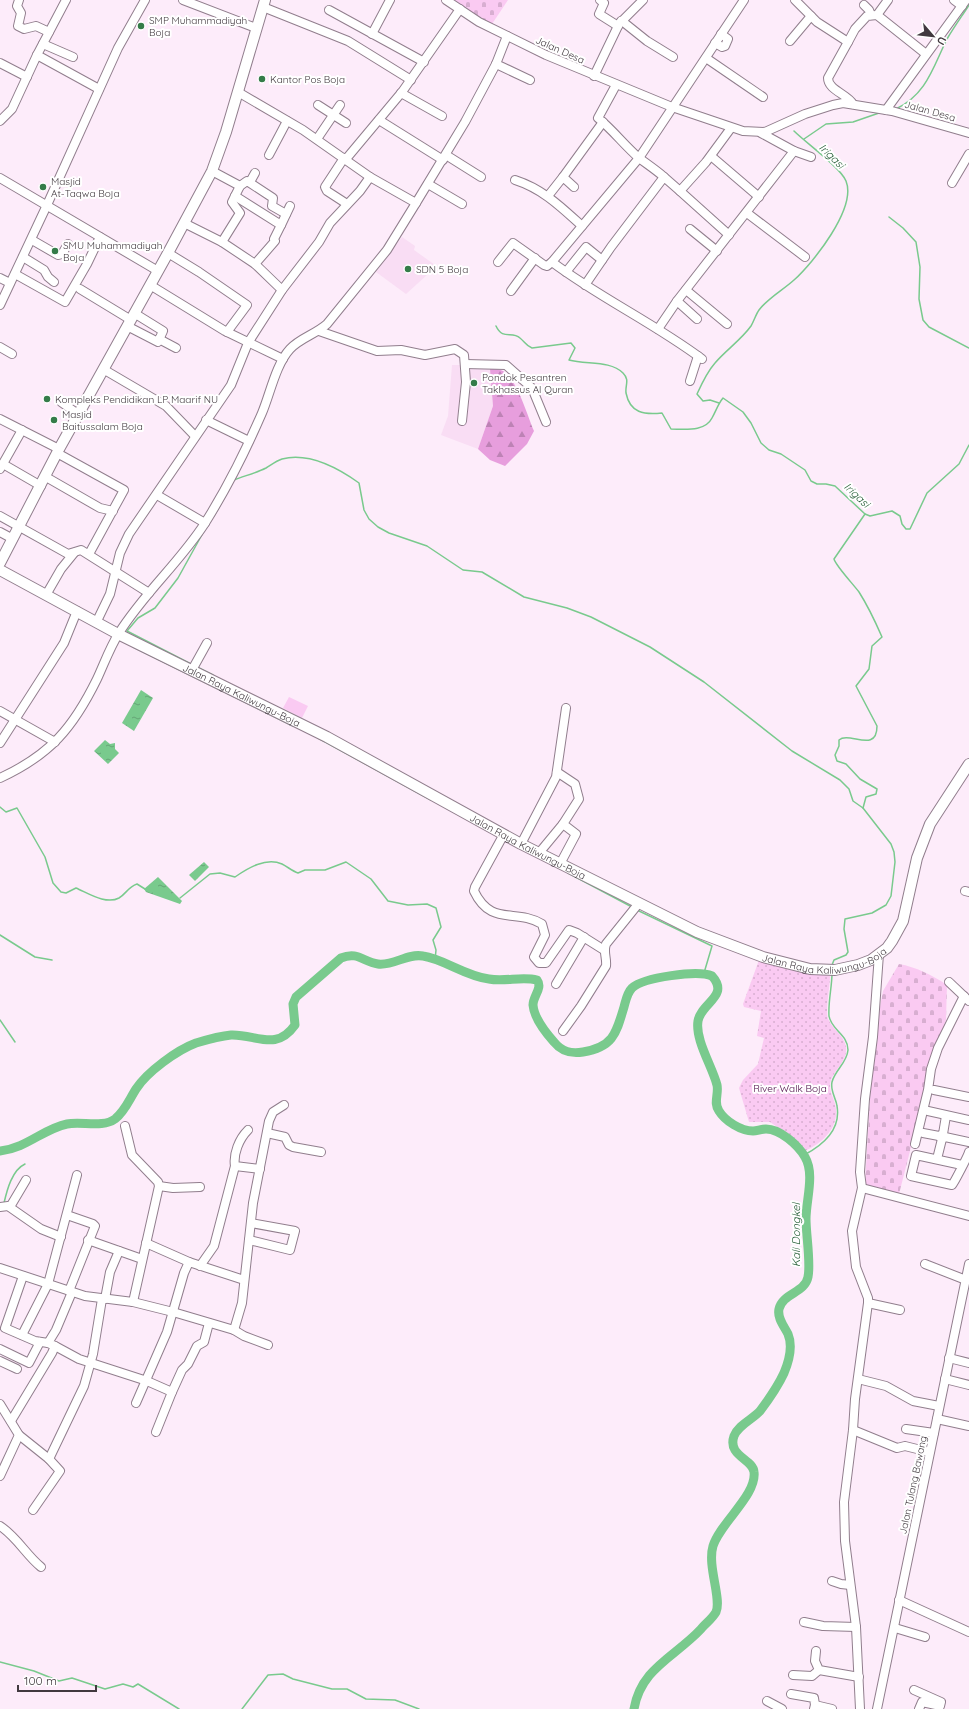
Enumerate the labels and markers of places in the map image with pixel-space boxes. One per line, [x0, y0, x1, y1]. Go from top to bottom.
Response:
place label: SMP Muhammadiyah Boja [149, 14, 247, 39]
marker: SMP Muhammadiyah Boja [136, 21, 146, 31]
place label: Kantor Pos Boja [270, 73, 345, 86]
marker: Kantor Pos Boja [257, 74, 267, 84]
place label: Masjid At-Taqwa Boja [51, 175, 120, 200]
marker: Masjid At-Taqwa Boja [38, 182, 48, 192]
place label: SMU Muhammadiyah Boja [63, 239, 162, 264]
marker: SMU Muhammadiyah Boja [50, 246, 60, 256]
place label: SDN 5 Boja [416, 263, 468, 276]
marker: SDN 5 Boja [403, 264, 413, 274]
place label: Pondok Pesantren Takhassus Al Quran [482, 371, 573, 396]
marker: Pondok Pesantren Takhassus Al Quran [469, 378, 479, 388]
place label: Kompleks Pendidikan LP Maarif NU [55, 393, 218, 406]
marker: Kompleks Pendidikan LP Maarif NU [42, 394, 52, 404]
place label: Masjid Baitussalam Boja [62, 408, 143, 433]
marker: Masjid Baitussalam Boja [49, 415, 59, 425]

